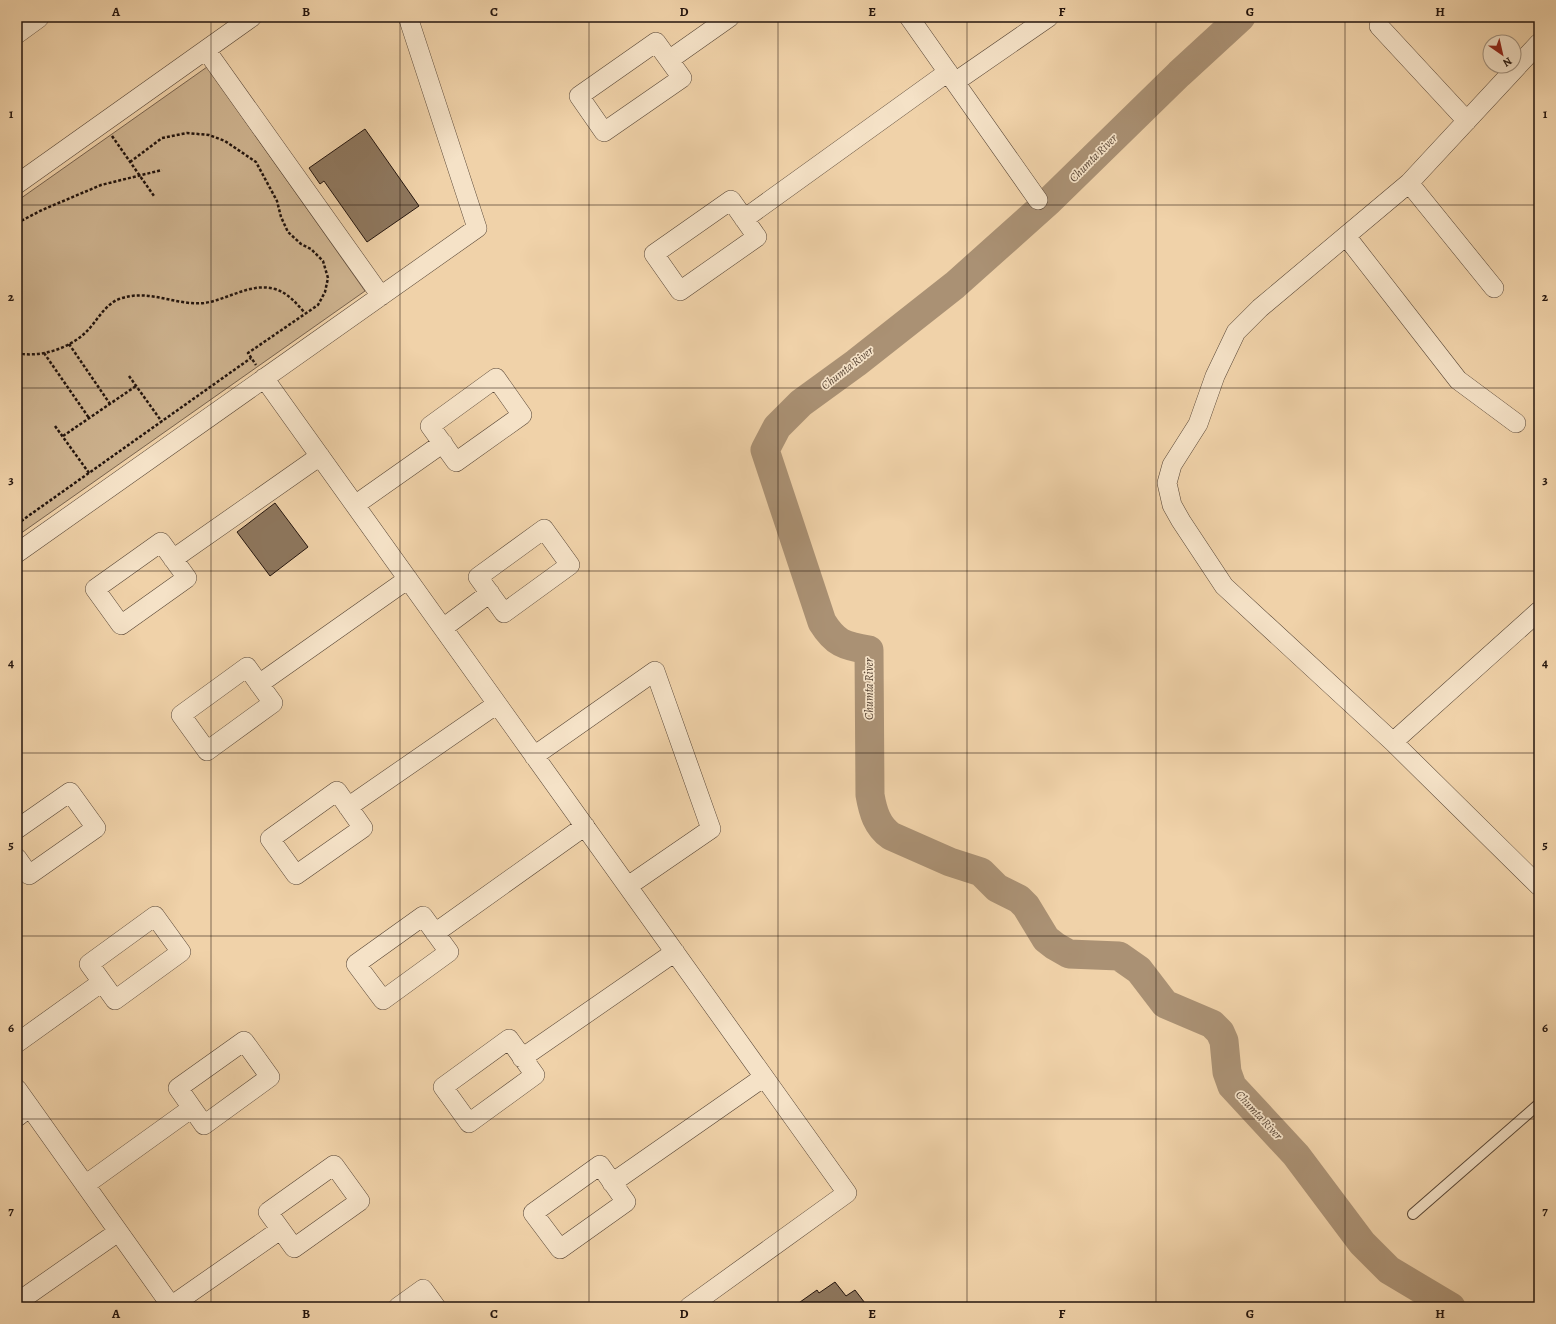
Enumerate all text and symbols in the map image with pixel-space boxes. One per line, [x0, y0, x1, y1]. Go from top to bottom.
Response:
text: A [111, 3, 121, 20]
text: B [302, 3, 310, 20]
text: C [490, 3, 498, 20]
text: D [679, 3, 689, 20]
text: E [868, 3, 876, 20]
text: F [1059, 3, 1066, 20]
text: G [1246, 3, 1254, 20]
text: H [1435, 3, 1445, 20]
north arrow [1482, 34, 1522, 74]
text: N [1500, 53, 1515, 70]
text: 1 [9, 105, 14, 122]
text: 1 [1543, 105, 1548, 122]
water label: Chumta River [1065, 130, 1121, 186]
text: 2 [8, 288, 15, 305]
text: 2 [1542, 288, 1549, 305]
water label: Chumta River [818, 342, 877, 393]
text: 3 [8, 471, 14, 488]
text: 3 [1542, 471, 1548, 488]
text: 4 [8, 654, 14, 671]
text: 4 [1542, 654, 1548, 671]
water label: Chumta River [861, 657, 877, 720]
text: 5 [8, 836, 14, 853]
text: 5 [1542, 836, 1548, 853]
text: 6 [8, 1019, 14, 1036]
text: 6 [1542, 1019, 1548, 1036]
water label: Chumta River [1232, 1087, 1287, 1144]
text: 7 [8, 1202, 14, 1219]
text: 7 [1542, 1202, 1548, 1219]
text: A [111, 1305, 121, 1322]
text: B [302, 1305, 310, 1322]
text: C [490, 1305, 498, 1322]
text: D [679, 1305, 689, 1322]
text: E [868, 1305, 876, 1322]
text: F [1059, 1305, 1066, 1322]
text: G [1246, 1305, 1254, 1322]
text: H [1435, 1305, 1445, 1322]

